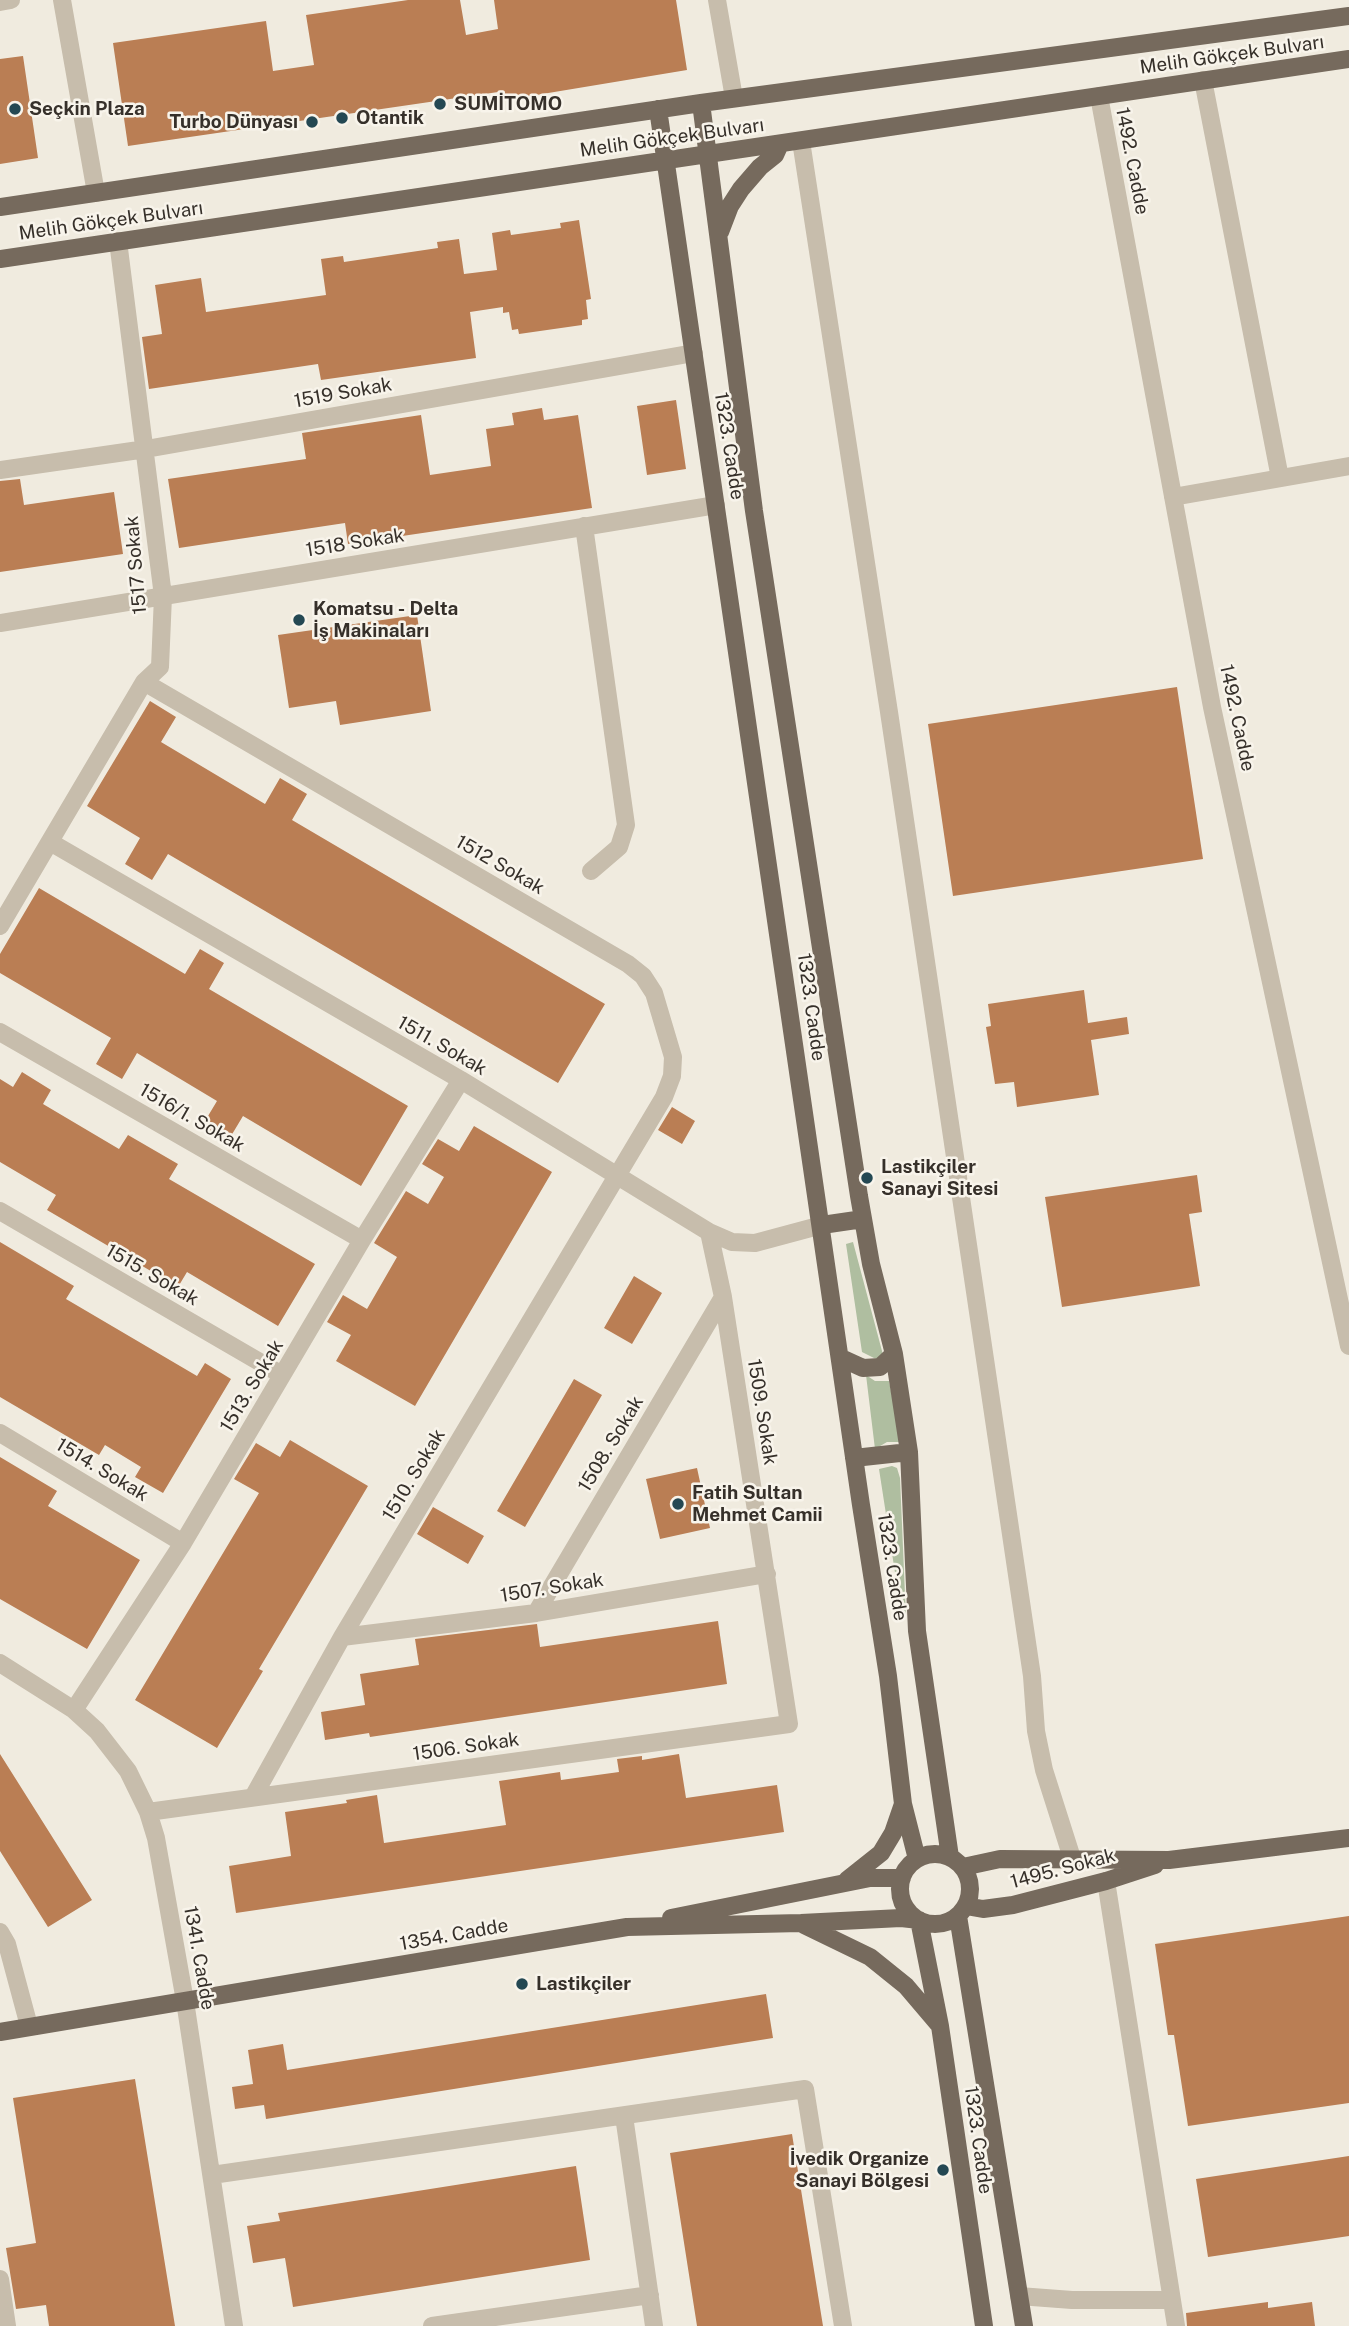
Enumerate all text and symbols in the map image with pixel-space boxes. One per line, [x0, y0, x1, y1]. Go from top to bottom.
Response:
street label: Melih Gökçek Bulvarı [1138, 31, 1326, 79]
place label: SUMİTOMO [454, 93, 562, 115]
marker: SUMİTOMO [432, 96, 448, 112]
place label: Seçkin Plaza [29, 98, 145, 120]
marker: Seçkin Plaza [7, 101, 23, 117]
street label: 1492. Cadde [1110, 106, 1154, 216]
place label: Otantik [356, 107, 424, 129]
marker: Otantik [334, 110, 350, 126]
place label: Turbo Dünyası [169, 111, 298, 133]
marker: Turbo Dünyası [304, 114, 320, 130]
street label: Melih Gökçek Bulvarı [578, 114, 766, 162]
street label: Melih Gökçek Bulvarı [17, 197, 205, 245]
street label: 1519 Sokak [292, 373, 394, 413]
street label: 1323. Cadde [709, 390, 749, 502]
street label: 1517 Sokak [120, 515, 152, 615]
street label: 1518 Sokak [304, 524, 406, 562]
place label: Komatsu - Delta İş Makinaları [313, 598, 458, 642]
marker: Komatsu - Delta İş Makinaları [291, 612, 307, 628]
street label: 1492. Cadde [1215, 662, 1259, 774]
street label: 1512 Sokak [452, 830, 548, 900]
street label: 1323. Cadde [792, 952, 830, 1062]
street label: 1511. Sokak [393, 1011, 491, 1081]
street label: 1516/1. Sokak [135, 1079, 249, 1157]
place label: Lastikçiler Sanayi Sitesi [881, 1156, 998, 1200]
marker: Lastikçiler Sanayi Sitesi [859, 1170, 875, 1186]
street label: 1515. Sokak [101, 1239, 203, 1311]
street label: 1513. Sokak [216, 1336, 288, 1436]
street label: 1509. Sokak [742, 1357, 782, 1467]
street label: 1508. Sokak [574, 1392, 648, 1496]
street label: 1510. Sokak [378, 1425, 450, 1525]
street label: 1514. Sokak [52, 1434, 152, 1506]
place label: Fatih Sultan Mehmet Camii [692, 1482, 823, 1526]
marker: Fatih Sultan Mehmet Camii [670, 1496, 686, 1512]
street label: 1323. Cadde [872, 1511, 912, 1623]
street label: 1507. Sokak [499, 1569, 605, 1607]
street label: 1506. Sokak [411, 1728, 521, 1766]
street label: 1495. Sokak [1008, 1844, 1118, 1894]
street label: 1341. Cadde [179, 1904, 219, 2012]
street label: 1354. Cadde [398, 1914, 510, 1956]
place label: Lastikçiler [536, 1973, 631, 1995]
marker: Lastikçiler [514, 1976, 530, 1992]
street label: 1323. Cadde [959, 2085, 997, 2195]
place label: İvedik Organize Sanayi Bölgesi [790, 2148, 929, 2192]
marker: İvedik Organize Sanayi Bölgesi [935, 2162, 951, 2178]

